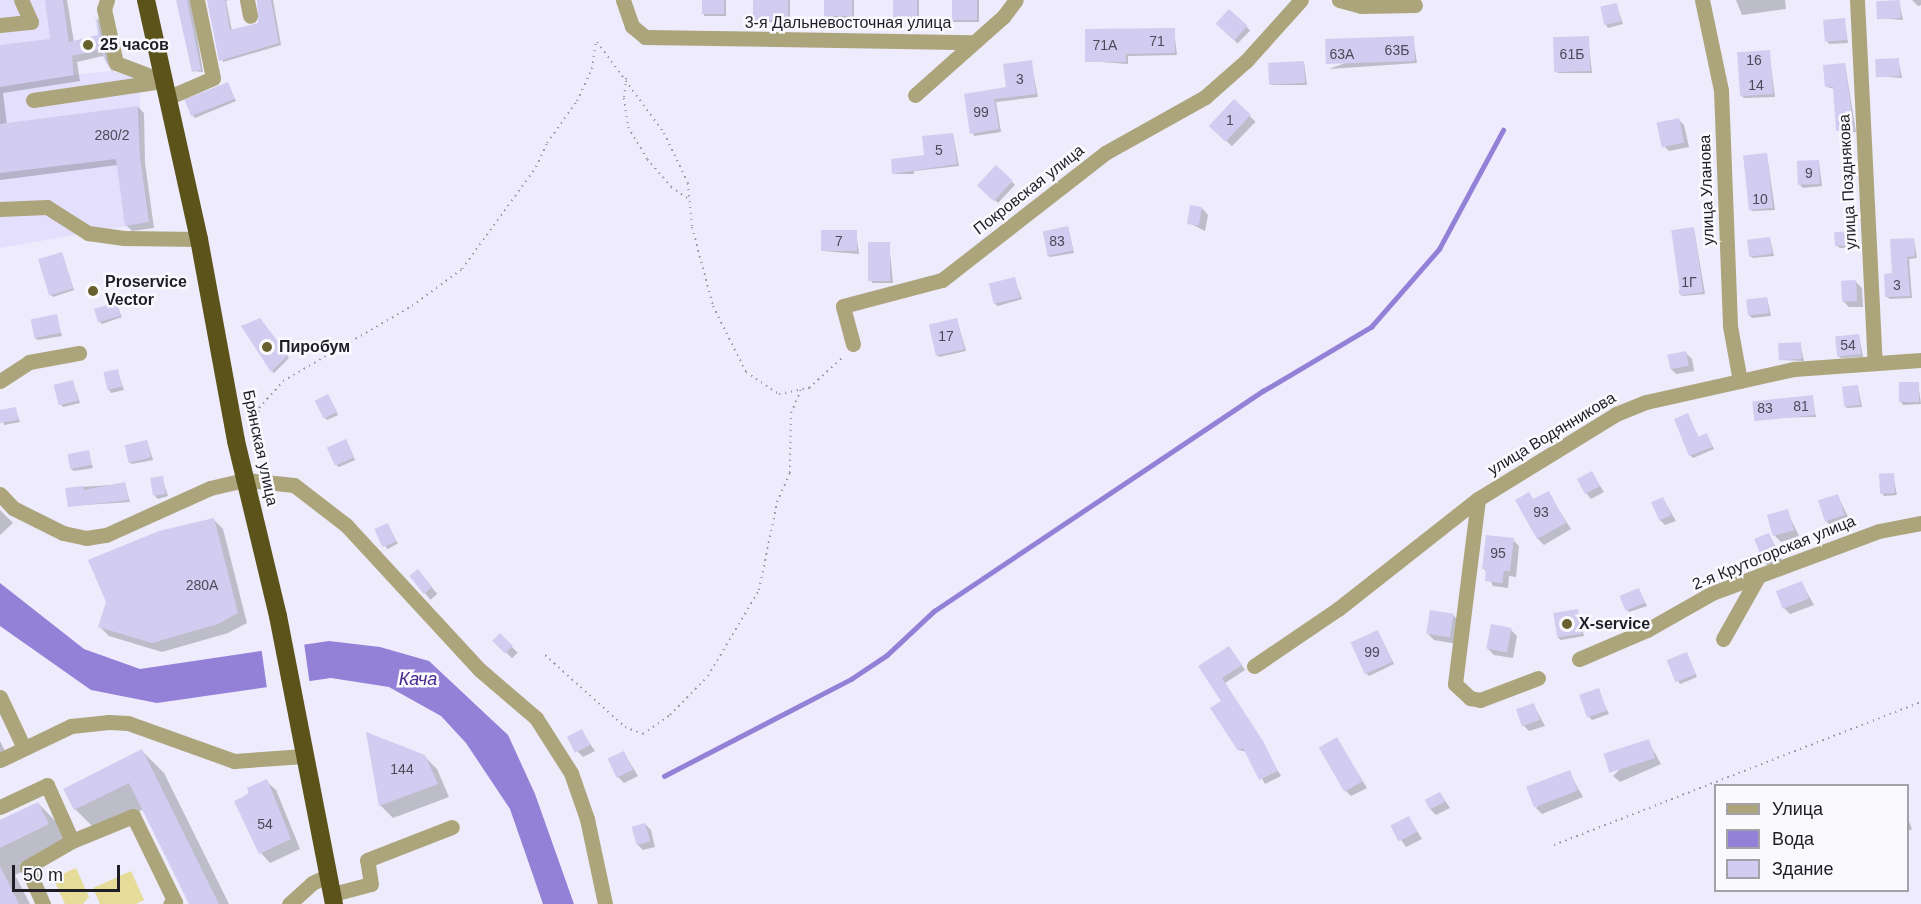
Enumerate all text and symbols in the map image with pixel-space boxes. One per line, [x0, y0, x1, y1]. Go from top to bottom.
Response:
street label: 3-я Дальневосточная улица [745, 13, 951, 33]
house number: 71 [1149, 33, 1165, 49]
place label: 25 часов [100, 35, 169, 55]
house number: 71А [1093, 37, 1117, 53]
marker: 25 часов [81, 38, 95, 52]
house number: 63Б [1385, 42, 1409, 58]
house number: 63А [1330, 46, 1354, 62]
house number: 61Б [1560, 46, 1584, 62]
house number: 16 [1746, 52, 1762, 68]
house number: 3 [1016, 71, 1024, 87]
house number: 14 [1748, 77, 1764, 93]
house number: 99 [973, 104, 989, 120]
house number: 1 [1226, 112, 1234, 128]
street label: улица Позднякова [1835, 114, 1861, 250]
house number: 280/2 [94, 127, 130, 143]
street label: улица Уланова [1695, 134, 1719, 246]
street label: Покровская улица [970, 141, 1088, 239]
house number: 5 [935, 142, 943, 158]
house number: 9 [1805, 165, 1813, 181]
house number: 10 [1752, 191, 1768, 207]
house number: 7 [835, 233, 843, 249]
house number: 83 [1049, 233, 1065, 249]
place label: Proservice Vector [105, 272, 187, 310]
house number: 1Г [1681, 274, 1697, 290]
house number: 3 [1893, 277, 1901, 293]
marker: Proservice Vector [86, 284, 100, 298]
house number: 17 [938, 328, 954, 344]
place label: Пиробум [279, 337, 350, 357]
house number: 54 [1840, 337, 1856, 353]
marker: Пиробум [260, 340, 274, 354]
street label: Брянская улица [238, 388, 282, 508]
street label: улица Водянникова [1485, 388, 1619, 480]
house number: 81 [1793, 398, 1809, 414]
house number: 83 [1757, 400, 1773, 416]
house number: 93 [1533, 504, 1549, 520]
street label: 2-я Крутогорская улица [1690, 511, 1858, 595]
house number: 95 [1490, 545, 1506, 561]
house number: 280А [186, 577, 218, 593]
place label: X-service [1579, 614, 1650, 634]
marker: X-service [1560, 617, 1574, 631]
house number: 99 [1364, 644, 1380, 660]
water label: Кача [399, 668, 437, 690]
house number: 144 [390, 761, 414, 777]
legend [1714, 784, 1909, 892]
text: Улица [1772, 799, 1823, 819]
house number: 54 [257, 816, 273, 832]
text: Вода [1772, 829, 1814, 849]
scale bar [15, 853, 123, 891]
text: Здание [1772, 859, 1833, 879]
text: 50 m [23, 865, 63, 885]

